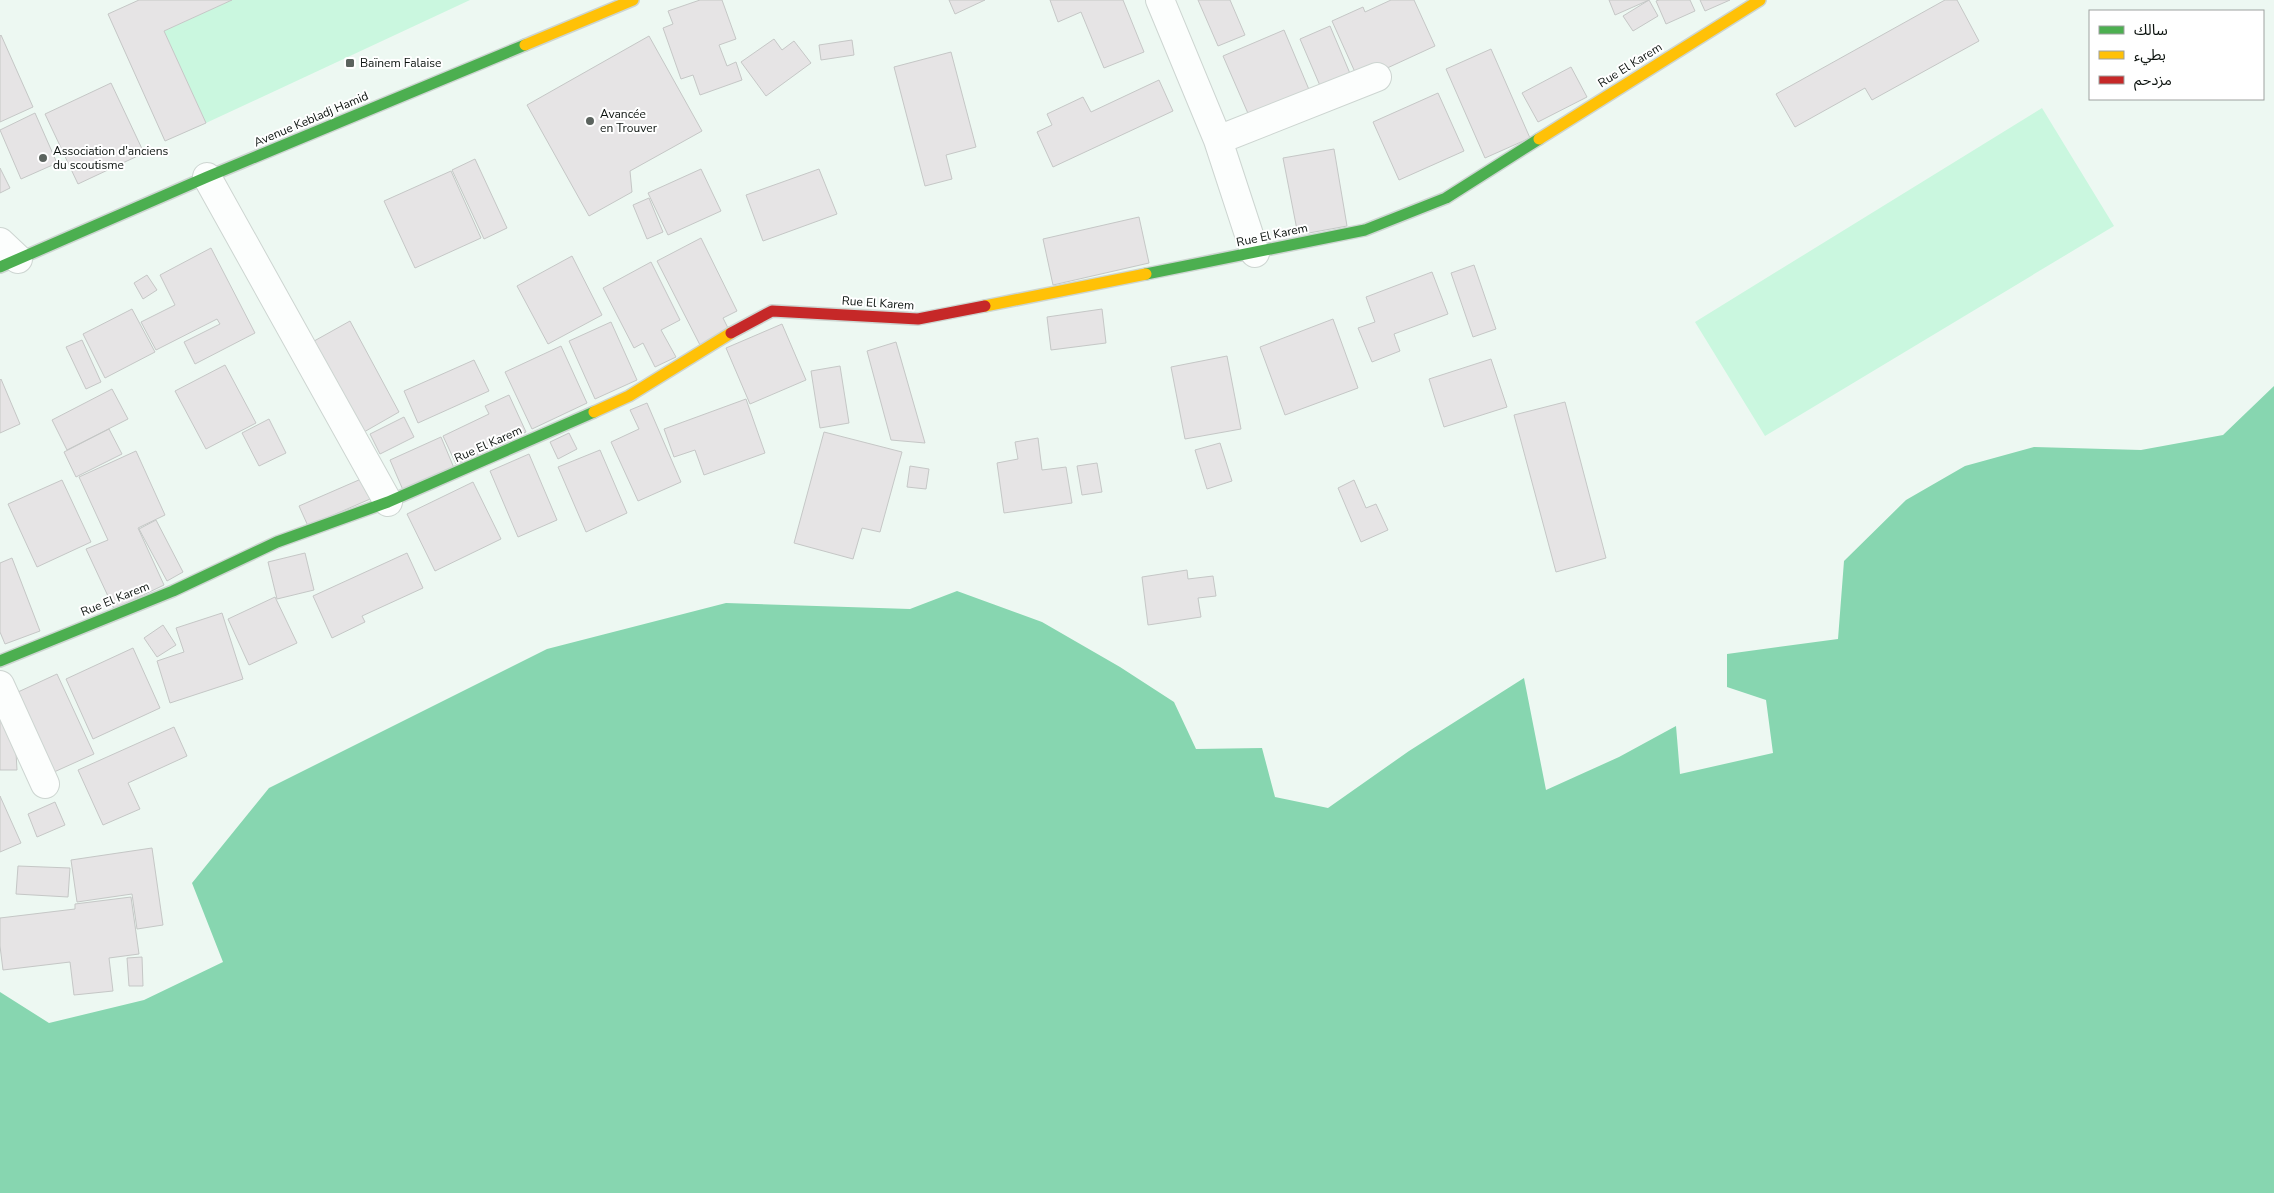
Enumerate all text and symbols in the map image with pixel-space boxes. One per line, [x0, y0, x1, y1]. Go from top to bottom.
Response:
legend [2089, 10, 2264, 100]
text: سالك [2134, 20, 2168, 40]
street label: Rue El Karem [1595, 39, 1665, 91]
text: بطيء [2134, 45, 2166, 66]
place label: Baïnem Falaise [360, 55, 441, 71]
marker: Baïnem Falaise [344, 57, 356, 69]
text: مزدحم [2134, 70, 2172, 91]
street label: Avenue Kebladj Hamid [251, 88, 371, 150]
place label: Avancée en Trouver [600, 106, 658, 136]
marker: Avancée en Trouver [584, 115, 596, 127]
place label: Association d'anciens du scoutisme [53, 143, 169, 173]
marker: Association d'anciens du scoutisme [37, 152, 49, 164]
street label: Rue El Karem [1235, 220, 1309, 250]
street label: Rue El Karem [841, 292, 915, 314]
street label: Rue El Karem [452, 422, 524, 466]
street label: Rue El Karem [78, 578, 152, 620]

